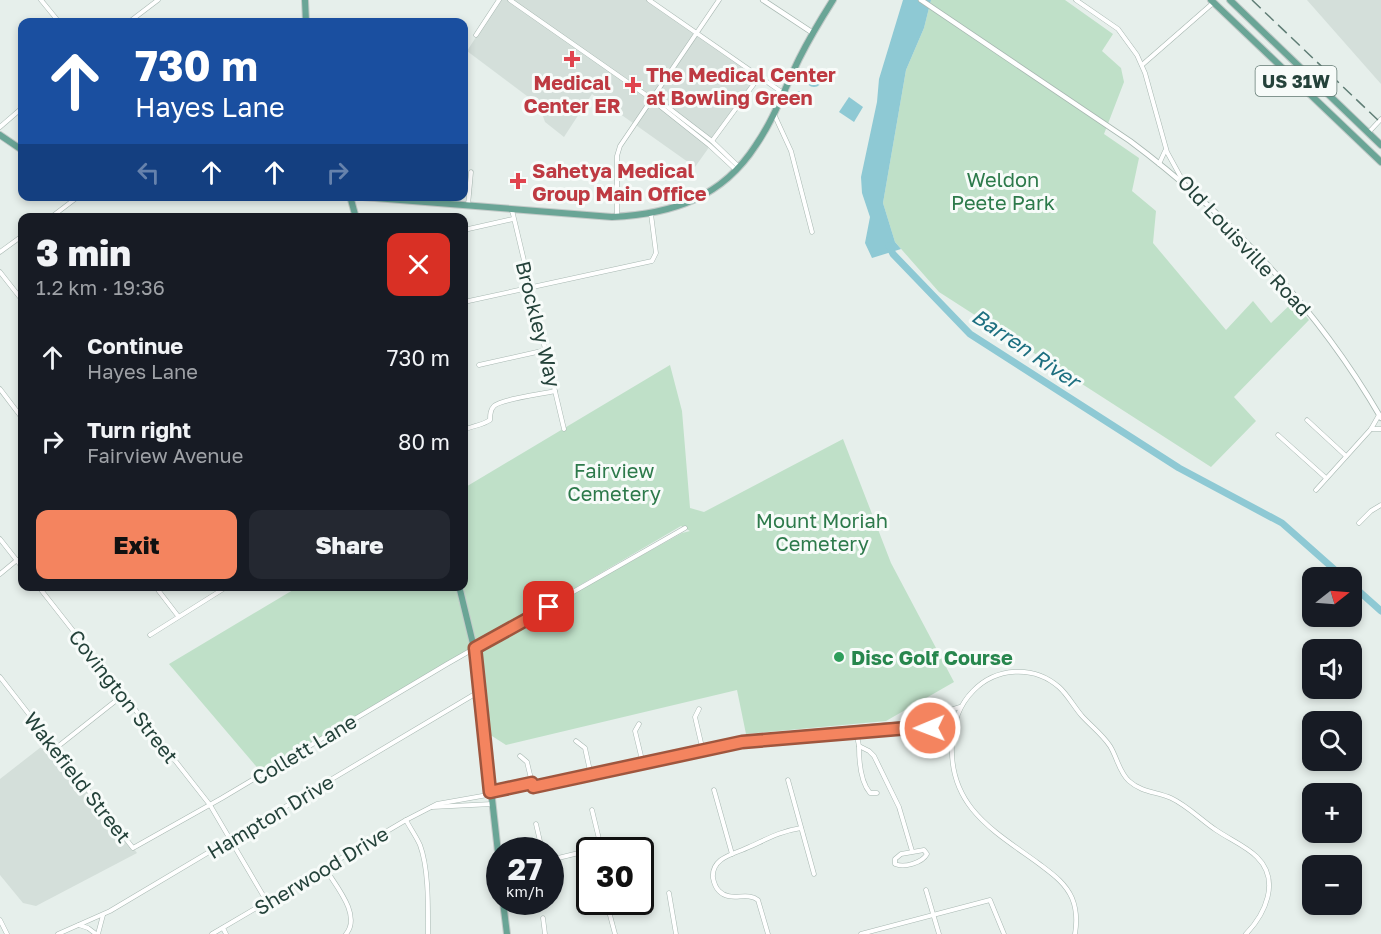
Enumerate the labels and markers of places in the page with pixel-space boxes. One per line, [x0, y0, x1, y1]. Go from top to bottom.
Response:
marker: Medical Center ER [563, 50, 581, 68]
place label: The Medical Center at Bowling Green [646, 62, 836, 109]
place label: Medical Center ER [523, 70, 621, 117]
marker: The Medical Center at Bowling Green [624, 76, 642, 94]
place label: Sahetya Medical Group Main Office [532, 158, 707, 205]
marker: Sahetya Medical Group Main Office [509, 172, 527, 190]
pin [523, 581, 574, 632]
place label: Disc Golf Course [851, 645, 1013, 669]
marker: Disc Golf Course [832, 650, 846, 664]

